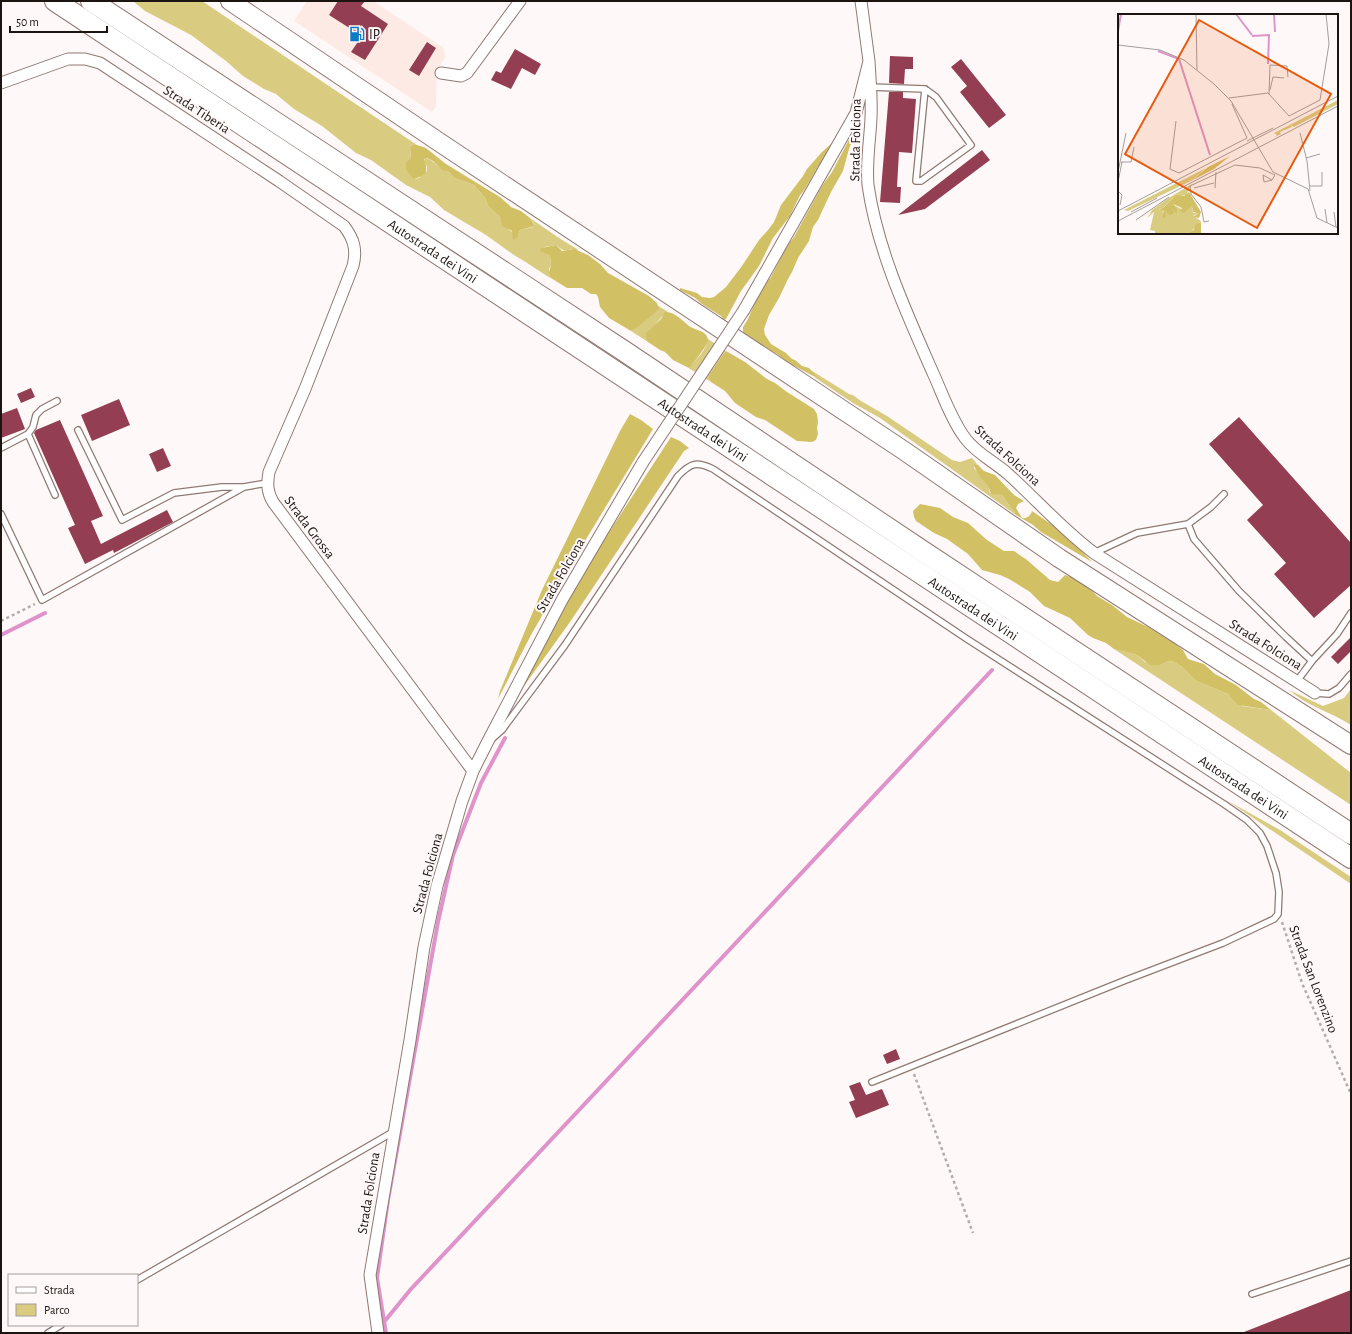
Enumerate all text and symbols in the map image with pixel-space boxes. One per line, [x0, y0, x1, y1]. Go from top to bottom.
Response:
scale bar [10, 8, 107, 34]
inset map [1118, 14, 1338, 234]
text: 50 m [16, 16, 39, 28]
fuel station icon: IP [348, 25, 366, 43]
place label: IP [369, 28, 380, 42]
street label: Strada Tiberia [161, 83, 233, 137]
street label: Strada Folciona [848, 98, 864, 182]
street label: Autostrada dei Vini [385, 217, 480, 286]
street label: Autostrada dei Vini [655, 396, 750, 465]
street label: Strada Folciona [972, 423, 1043, 489]
street label: Strada Grossa [281, 494, 337, 562]
street label: Strada Folciona [534, 536, 588, 615]
street label: Autostrada dei Vini [926, 575, 1020, 644]
street label: Strada Folciona [1227, 617, 1305, 673]
street label: Autostrada dei Vini [1196, 753, 1290, 822]
street label: Strada Folciona [410, 831, 446, 915]
street label: Strada San Lorenzino [1286, 924, 1340, 1035]
street label: Strada Folciona [356, 1151, 382, 1235]
legend [8, 1274, 138, 1326]
text: Strada [44, 1284, 75, 1296]
text: Parco [44, 1304, 70, 1316]

